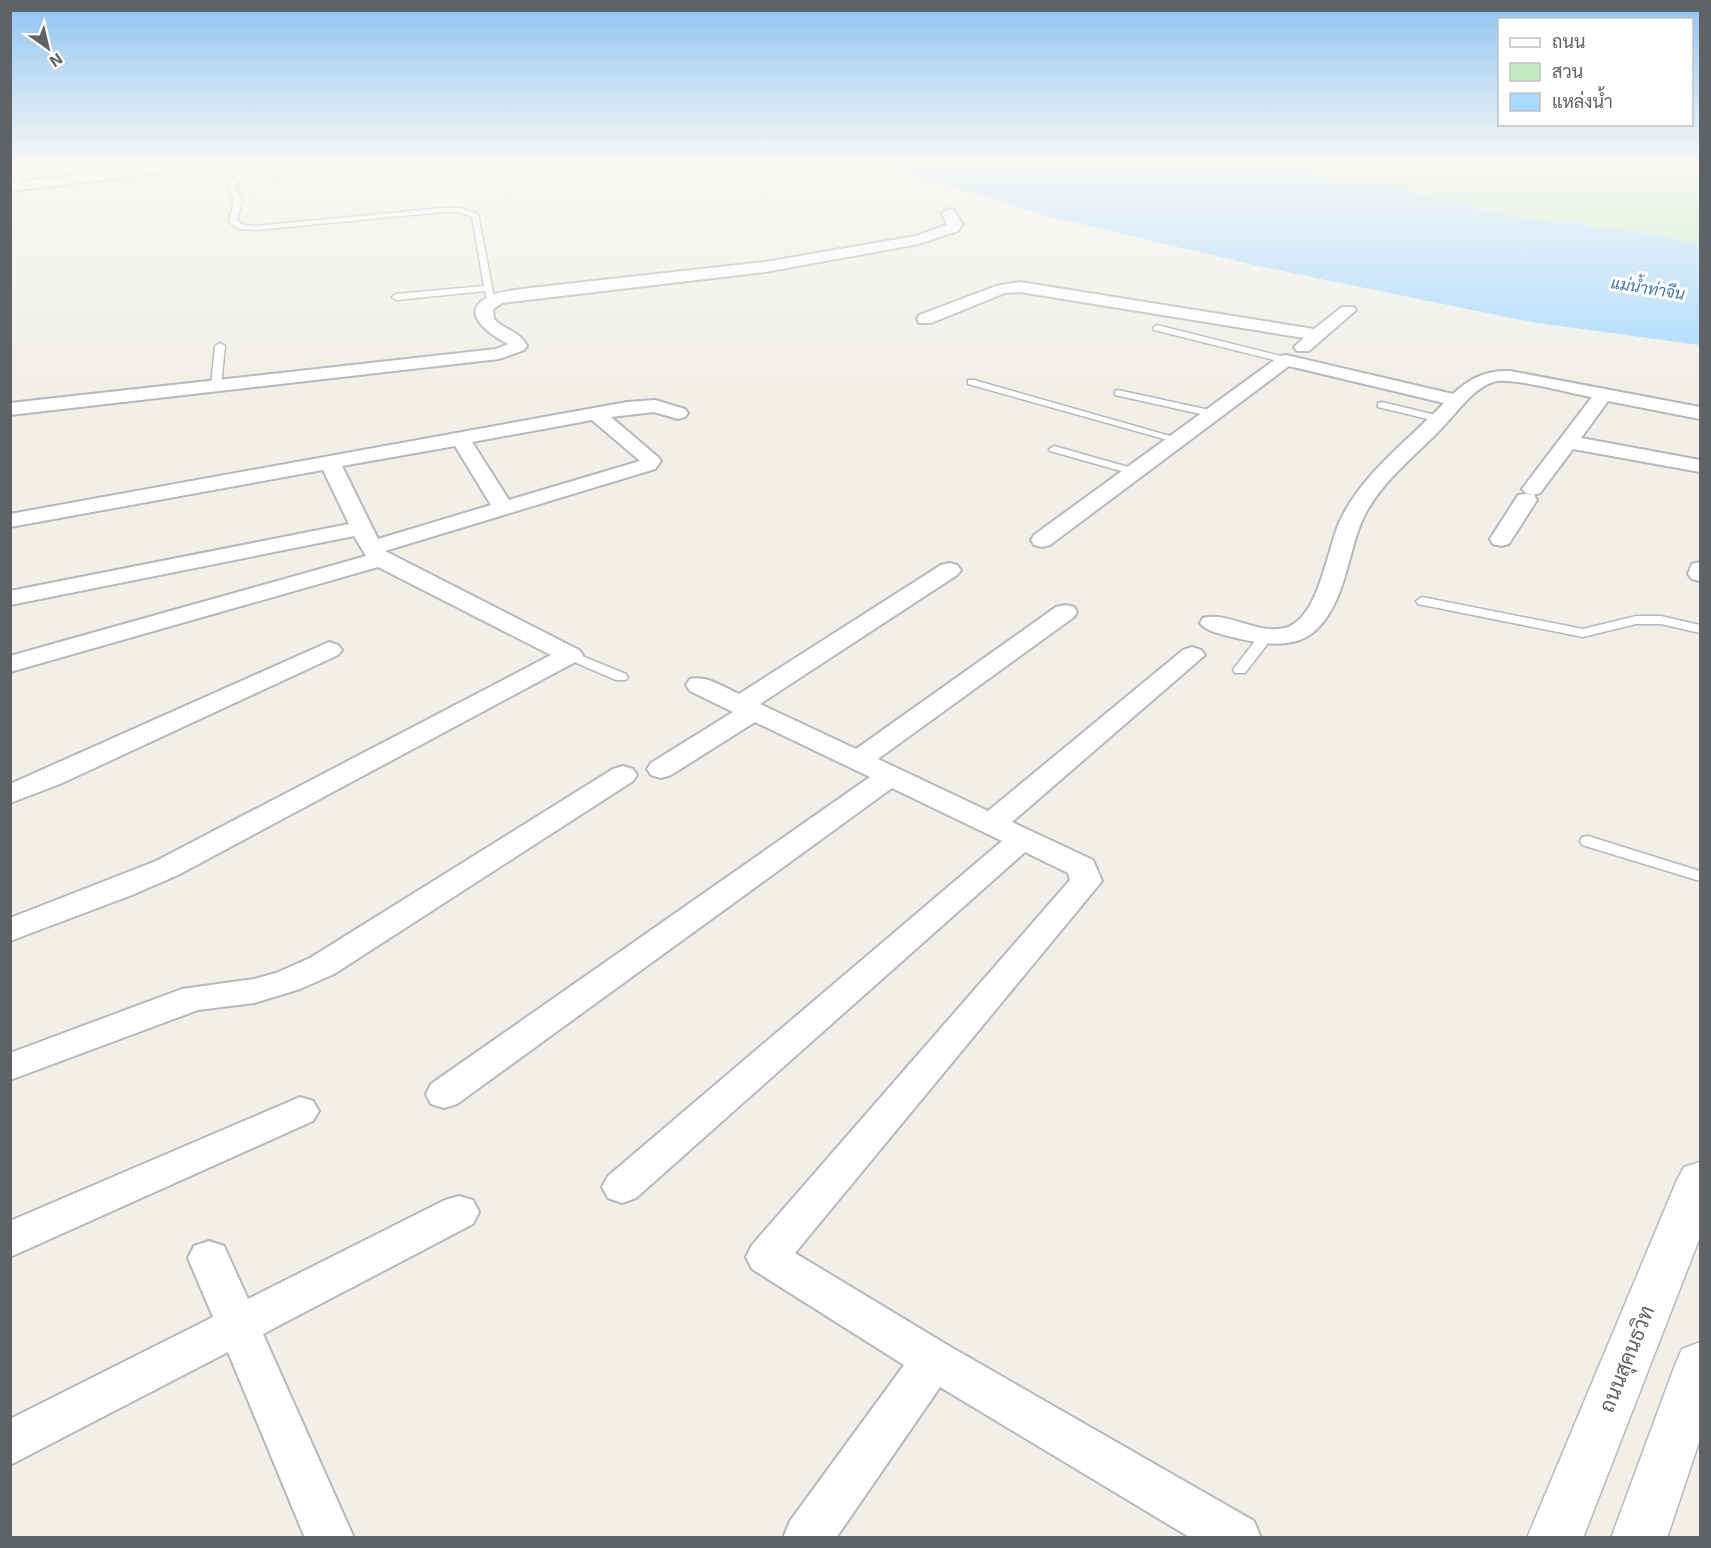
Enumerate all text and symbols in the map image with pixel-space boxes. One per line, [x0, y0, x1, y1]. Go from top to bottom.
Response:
north arrow [18, 18, 78, 78]
legend [1498, 18, 1693, 126]
text: ถนน [1552, 30, 1585, 52]
text: N [47, 50, 67, 72]
text: สวน [1552, 60, 1583, 82]
text: แหล่งน้ำ [1552, 86, 1613, 112]
water label: แม่น้ำท่าจีน [1610, 268, 1687, 303]
street label: ถนนสุคนธวิท [1593, 1301, 1661, 1417]

